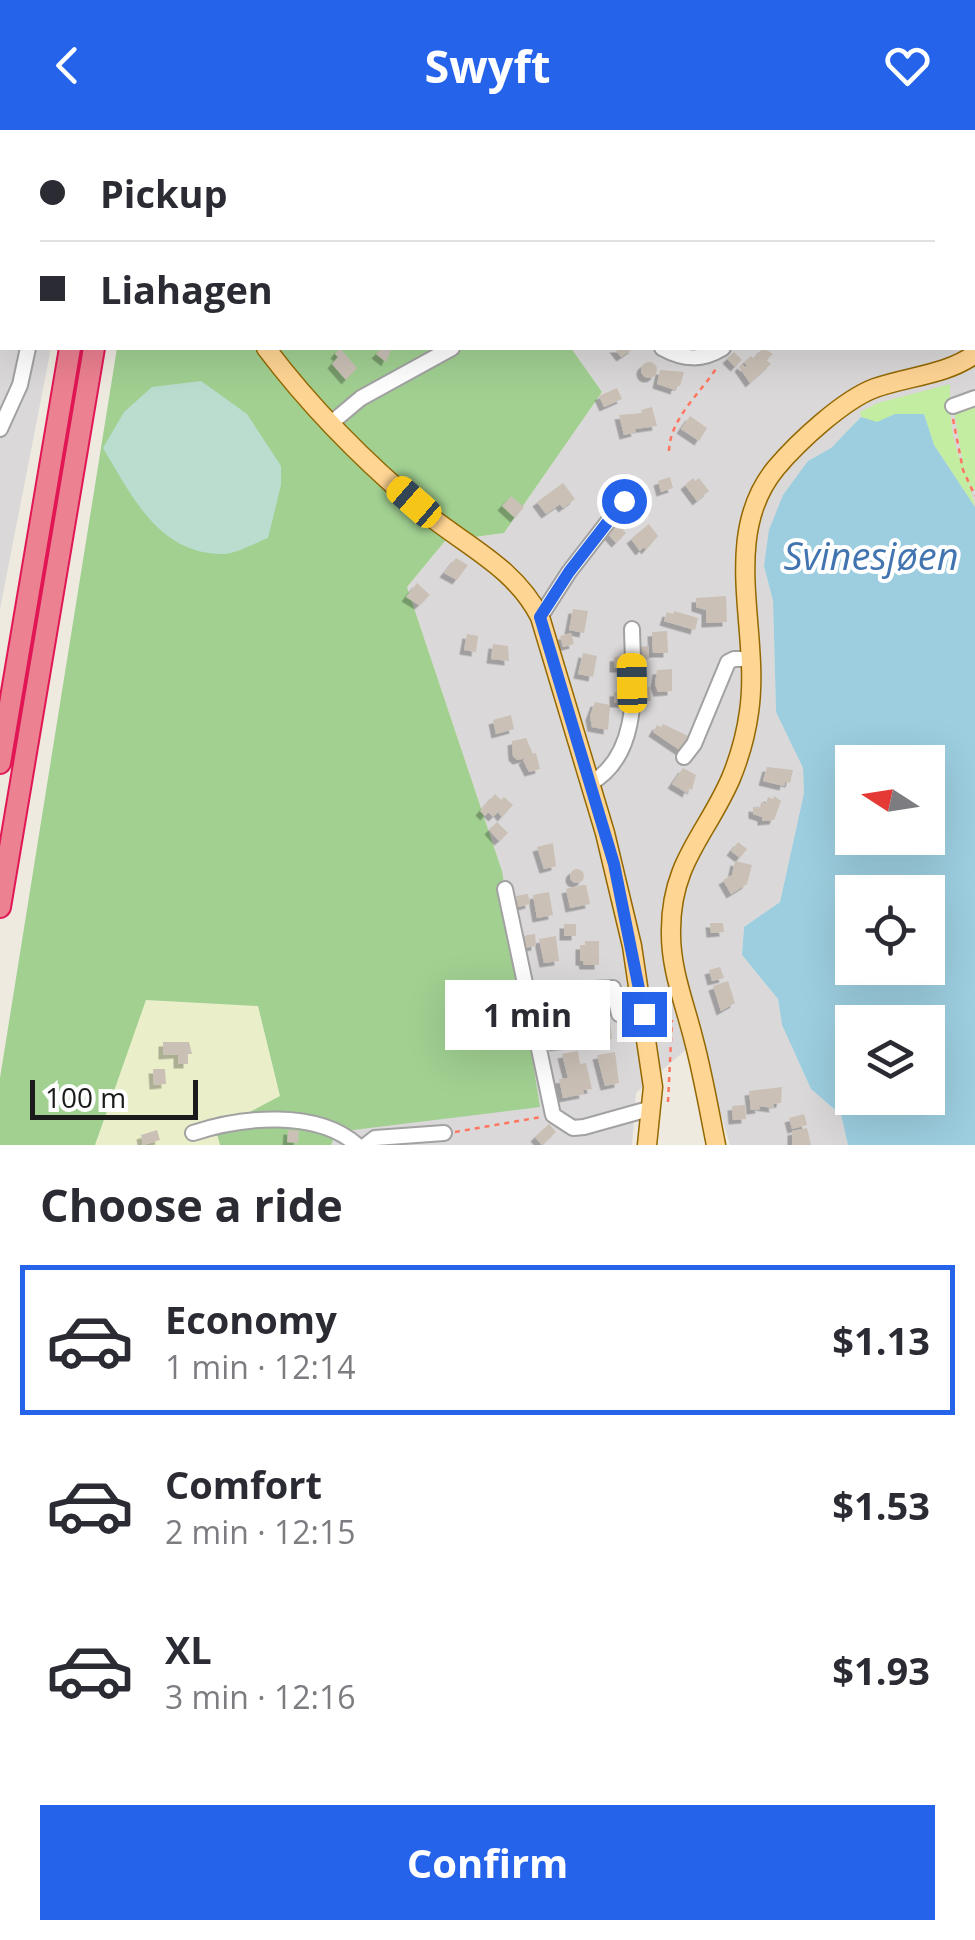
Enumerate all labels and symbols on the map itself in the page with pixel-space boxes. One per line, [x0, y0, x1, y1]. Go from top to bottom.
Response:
car [382, 471, 446, 533]
route start [602, 479, 647, 524]
water label: Svinesjøen [783, 529, 959, 581]
car [616, 653, 648, 713]
north arrow [835, 745, 945, 855]
callout: 1 min [444, 979, 609, 1049]
route end [622, 992, 667, 1037]
scale bar [30, 1075, 198, 1120]

